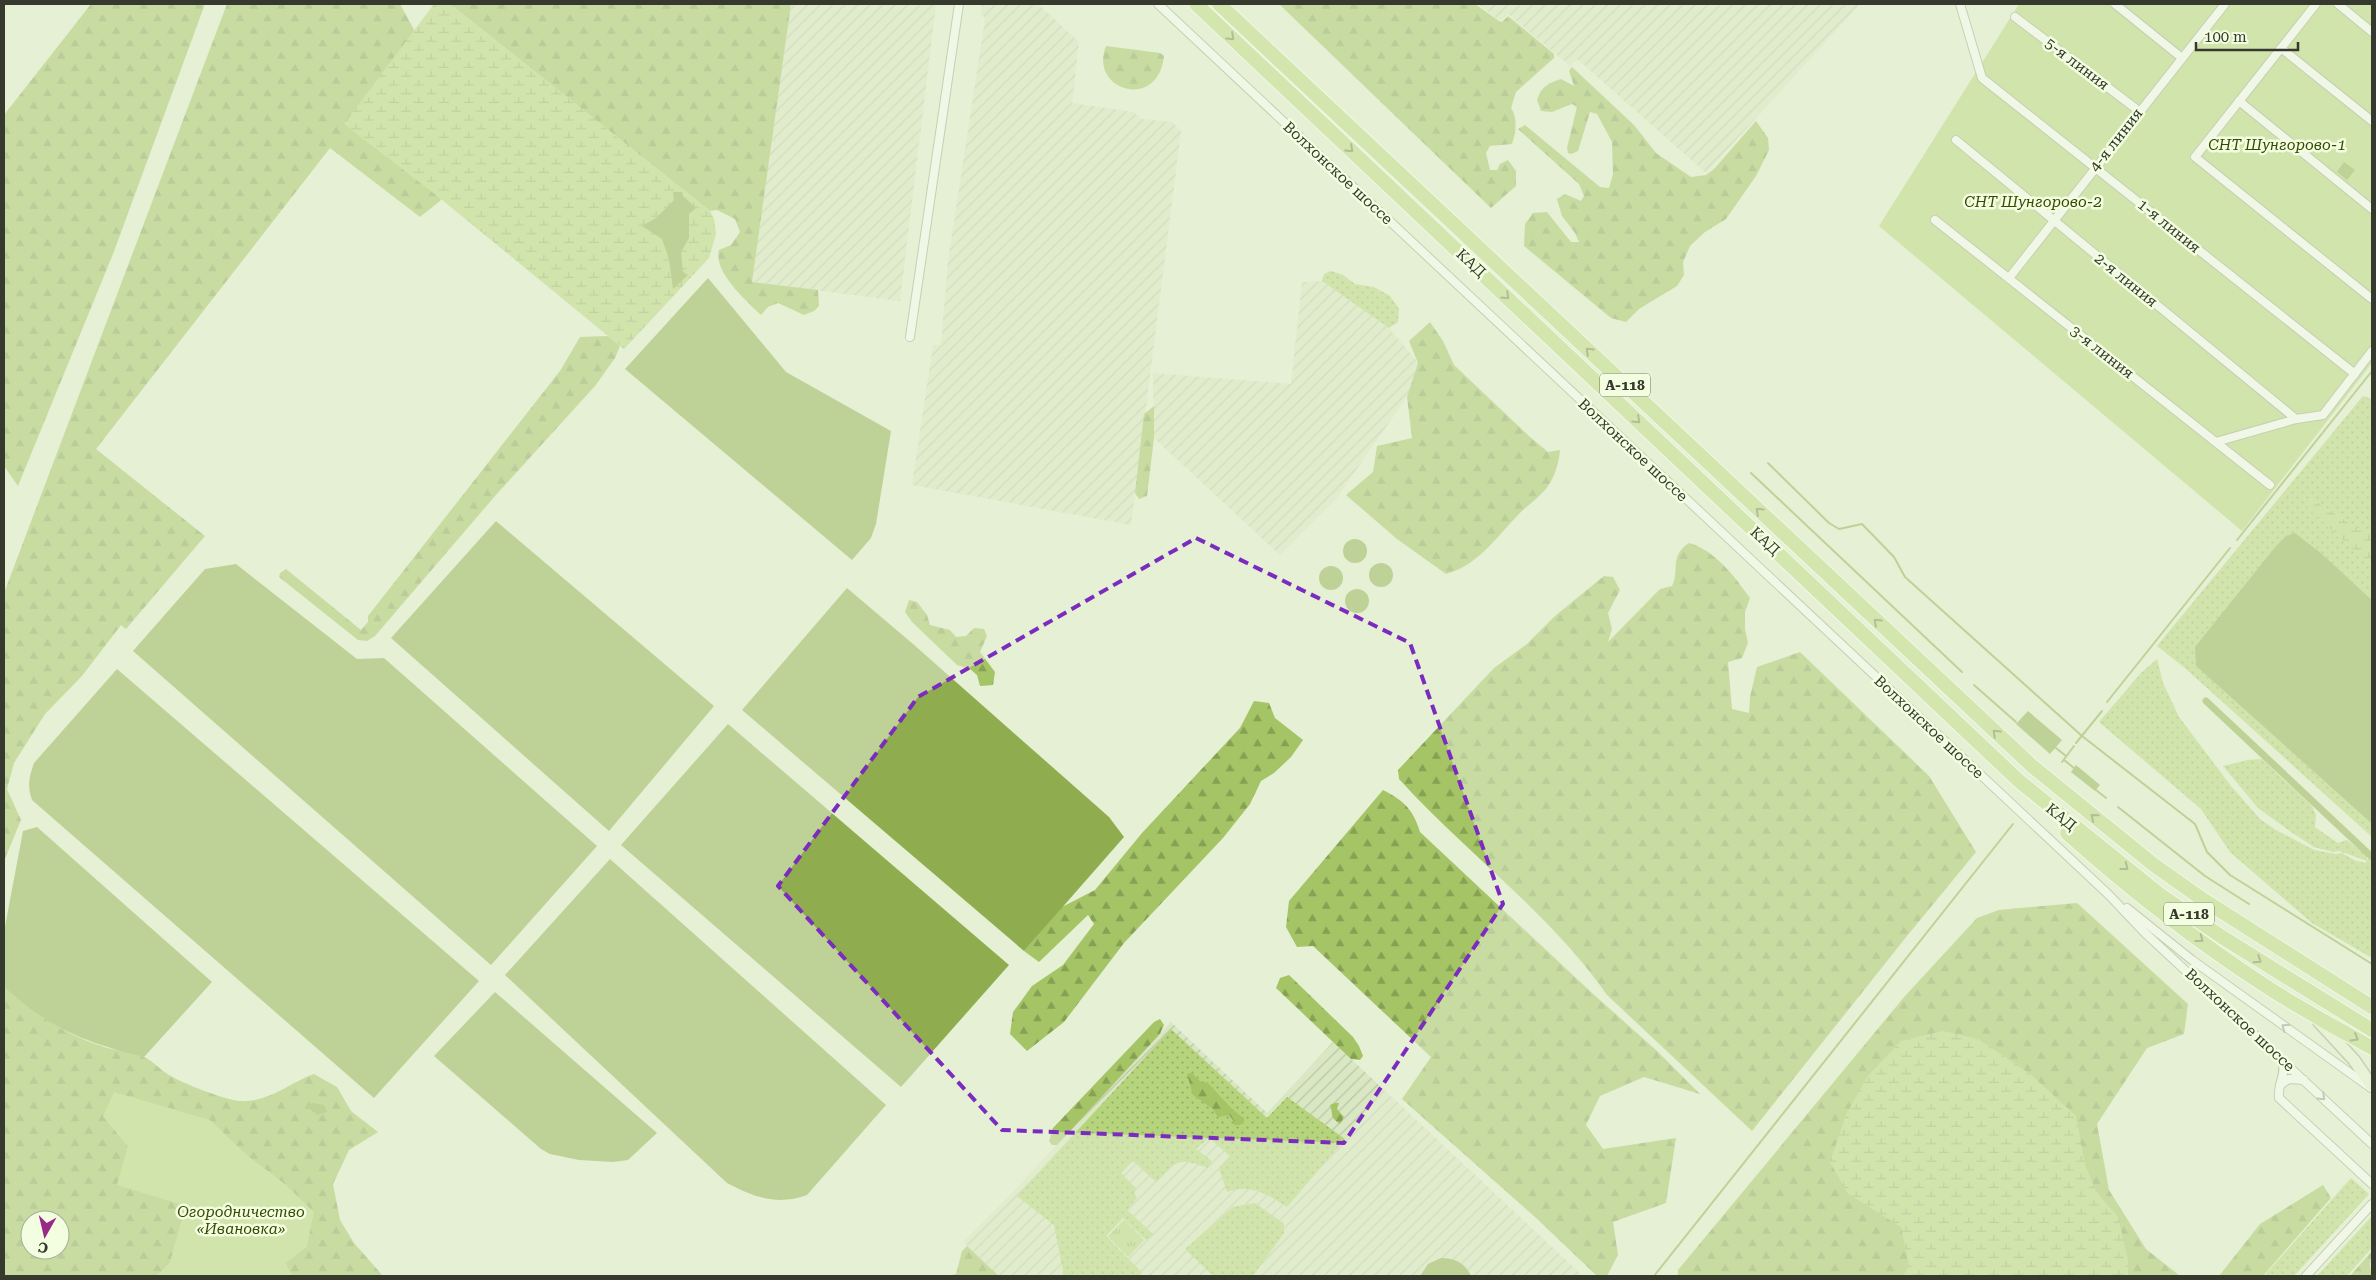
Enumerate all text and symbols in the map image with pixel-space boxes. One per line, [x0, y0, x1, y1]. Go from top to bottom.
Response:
scale bar [2196, 20, 2298, 52]
text: 100 m [2204, 28, 2247, 46]
one-way arrow [1226, 31, 1235, 40]
street label: 5-я линия [2041, 34, 2113, 94]
street label: 4-я линия [2086, 105, 2146, 175]
street label: Волхонское шоссе [1280, 118, 1396, 228]
park label: СНТ Шунгорово-1 [2208, 136, 2346, 154]
one-way arrow [1344, 143, 1353, 152]
park label: СНТ Шунгорово-2 [1964, 193, 2102, 211]
street label: 1-я линия [2134, 195, 2204, 257]
street label: КАД [1452, 245, 1490, 281]
street label: 2-я линия [2091, 249, 2161, 311]
one-way arrow [1501, 290, 1510, 299]
street label: 3-я линия [2067, 322, 2137, 382]
one-way arrow [1586, 348, 1595, 357]
road number: А-118 [1600, 374, 1650, 396]
street label: Волхонское шоссе [1575, 395, 1691, 505]
one-way arrow [1631, 414, 1640, 423]
one-way arrow [1755, 508, 1764, 517]
street label: КАД [1746, 523, 1784, 559]
one-way arrow [1874, 619, 1883, 628]
street label: Волхонское шоссе [1871, 672, 1987, 782]
one-way arrow [1992, 730, 2001, 739]
street label: КАД [2042, 799, 2080, 835]
one-way arrow [2090, 813, 2099, 822]
one-way arrow [2119, 861, 2128, 870]
road number: А-118 [2164, 902, 2214, 926]
one-way arrow [2194, 934, 2203, 942]
one-way arrow [2253, 953, 2262, 963]
street label: Волхонское шоссе [2182, 965, 2298, 1075]
one-way arrow [2281, 1024, 2291, 1033]
one-way arrow [2349, 1032, 2358, 1042]
one-way arrow [2317, 1091, 2326, 1100]
park label: Огородничество «Ивановка» [177, 1203, 305, 1238]
north arrow [20, 1210, 70, 1260]
text: С [37, 1239, 49, 1256]

